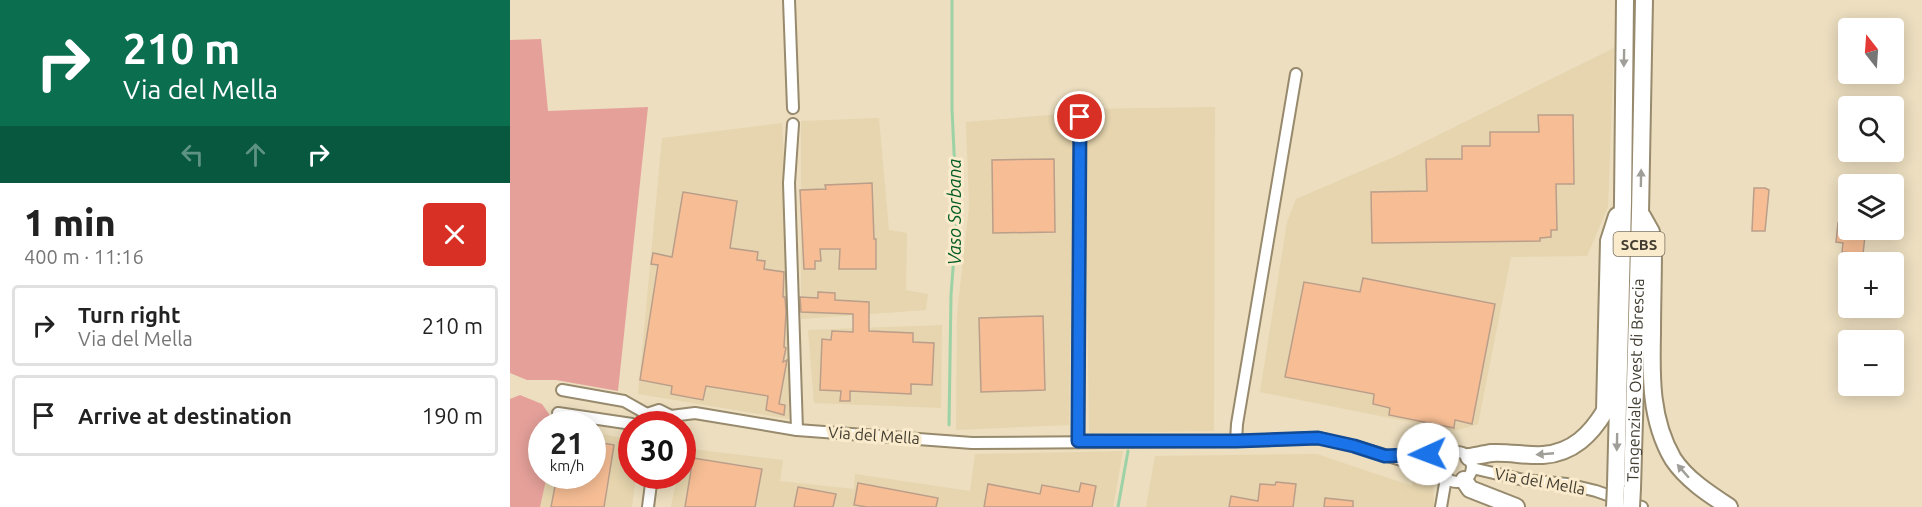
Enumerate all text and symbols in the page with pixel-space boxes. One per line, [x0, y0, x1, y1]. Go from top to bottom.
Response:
north arrow [1838, 18, 1904, 84]
map controls [1838, 18, 1904, 396]
icon: right [24, 24, 102, 102]
text: 210 m [123, 25, 240, 72]
one-way arrow [1619, 49, 1629, 68]
text: Via del Mella [123, 74, 278, 104]
pin [1054, 91, 1105, 142]
button: search [1838, 96, 1904, 162]
icon: arrive [1063, 100, 1096, 133]
icon: left [176, 138, 209, 171]
icon: ahead [239, 138, 272, 171]
icon: right [302, 138, 335, 171]
water label: Vaso Sorbana [944, 158, 964, 265]
one-way arrow [1636, 169, 1646, 188]
button: layers [1838, 174, 1904, 240]
text: 1 min [24, 202, 116, 243]
button: close [423, 203, 486, 266]
road number: SCBS [1614, 232, 1664, 256]
text: 400 m · 11:16 [24, 245, 144, 268]
button: + [1838, 252, 1904, 318]
street label: Tangenziale Ovest di Brescia [1623, 278, 1647, 482]
text: Turn right [78, 302, 180, 327]
icon: right [27, 309, 60, 342]
text: 210 m [422, 313, 483, 338]
text: Via del Mella [78, 327, 193, 350]
button: − [1838, 330, 1904, 396]
icon: arrive [27, 399, 60, 432]
text: Arrive at destination [78, 403, 292, 428]
text: 190 m [422, 403, 483, 428]
speed limit sign: 30 [618, 411, 696, 489]
position arrow [1396, 422, 1460, 486]
street label: Via del Mella [828, 423, 920, 447]
text: 21 [550, 426, 584, 460]
one-way arrow [1612, 433, 1621, 452]
one-way arrow [1536, 449, 1555, 459]
text: km/h [550, 457, 584, 474]
street label: Via del Mella [1493, 464, 1587, 498]
one-way arrow [1677, 464, 1690, 479]

